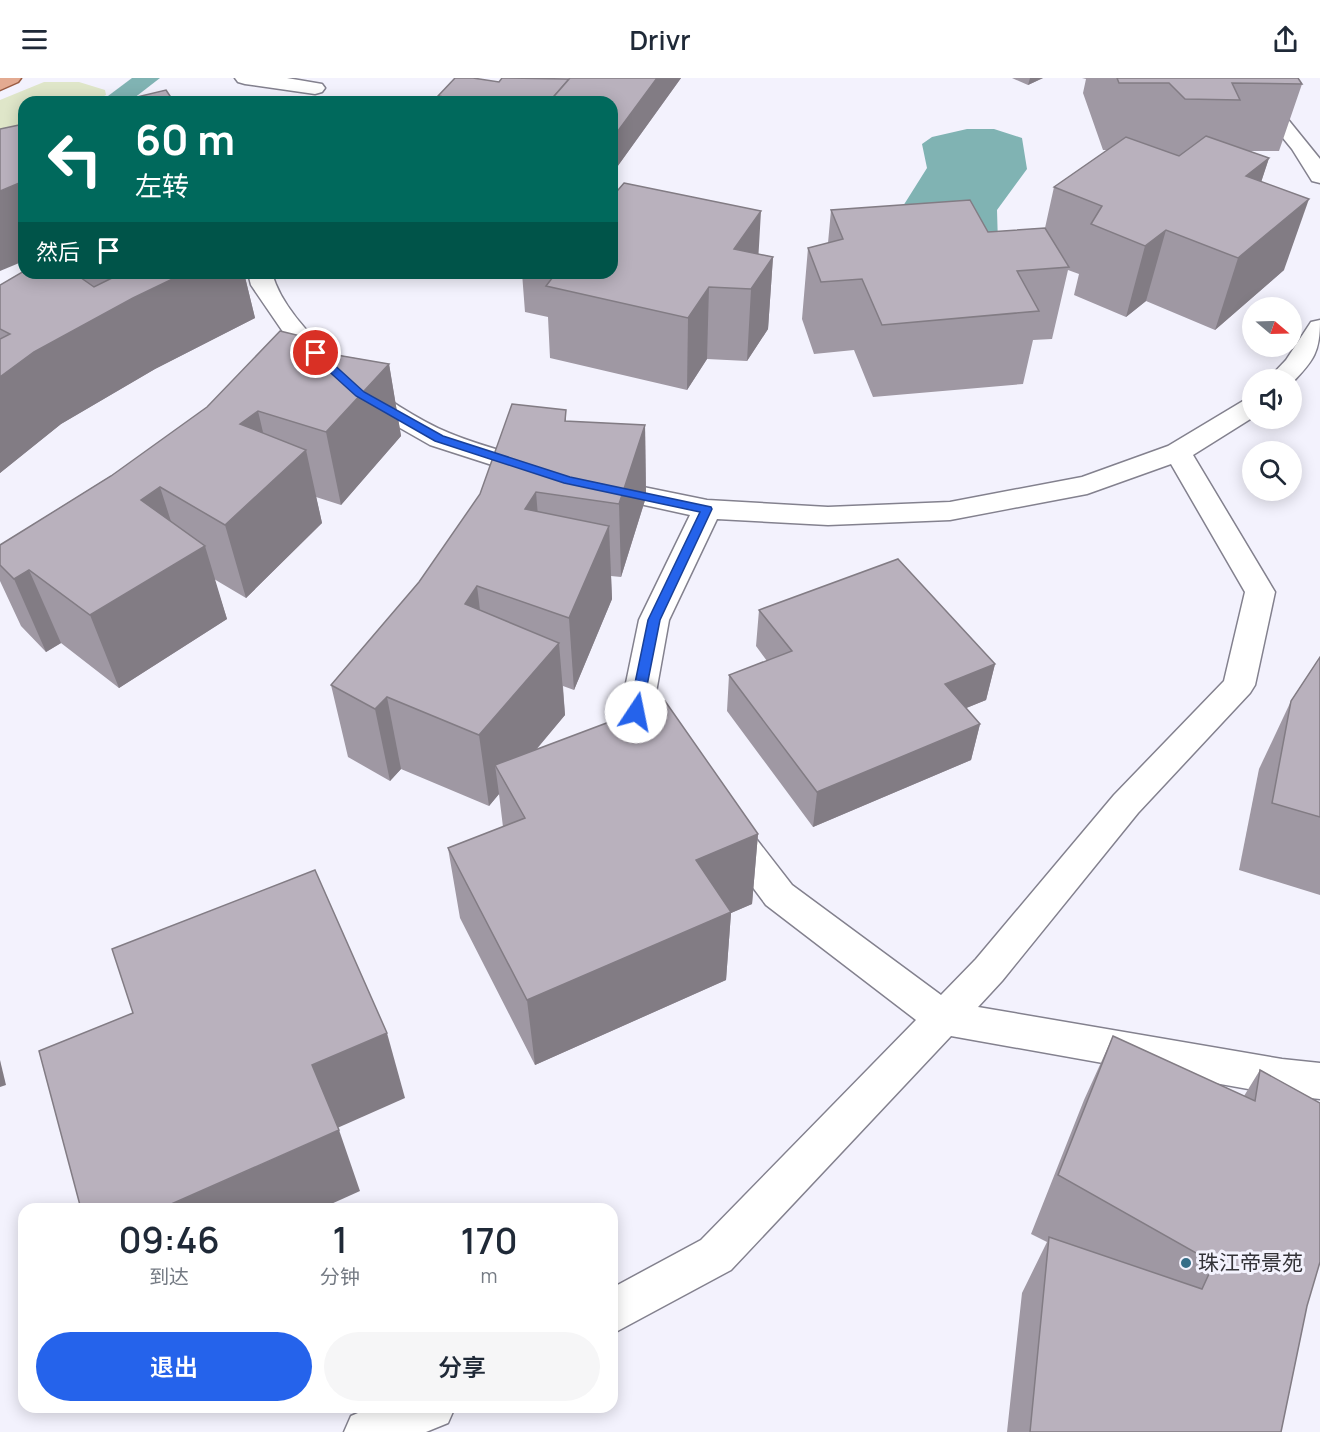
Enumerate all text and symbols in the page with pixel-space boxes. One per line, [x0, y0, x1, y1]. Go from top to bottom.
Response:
text: Drivr [629, 21, 691, 58]
icon: menu [18, 23, 51, 56]
icon: share [1269, 23, 1302, 56]
text: 60 m [135, 110, 235, 168]
icon: left [36, 120, 114, 198]
text: 左转 [135, 167, 189, 204]
icon: arrive [92, 234, 125, 267]
text: 然后 [36, 237, 80, 267]
north arrow [1242, 297, 1302, 357]
map controls [1242, 297, 1302, 501]
pin [290, 327, 341, 378]
icon: arrive [299, 336, 332, 369]
button: sound [1242, 369, 1302, 429]
button: search [1242, 441, 1302, 501]
position arrow [604, 680, 668, 744]
text: 09:46 [118, 1215, 220, 1264]
text: 1 [333, 1215, 348, 1264]
text: 170 [460, 1216, 518, 1265]
place label: 珠江帝景苑 [1198, 1248, 1303, 1276]
marker: 珠江帝景苑 [1179, 1256, 1193, 1270]
text: m [481, 1262, 498, 1289]
text: 到达 [149, 1263, 189, 1290]
text: 分钟 [320, 1263, 360, 1290]
button: 退出 [36, 1332, 312, 1401]
button: 分享 [324, 1332, 600, 1401]

